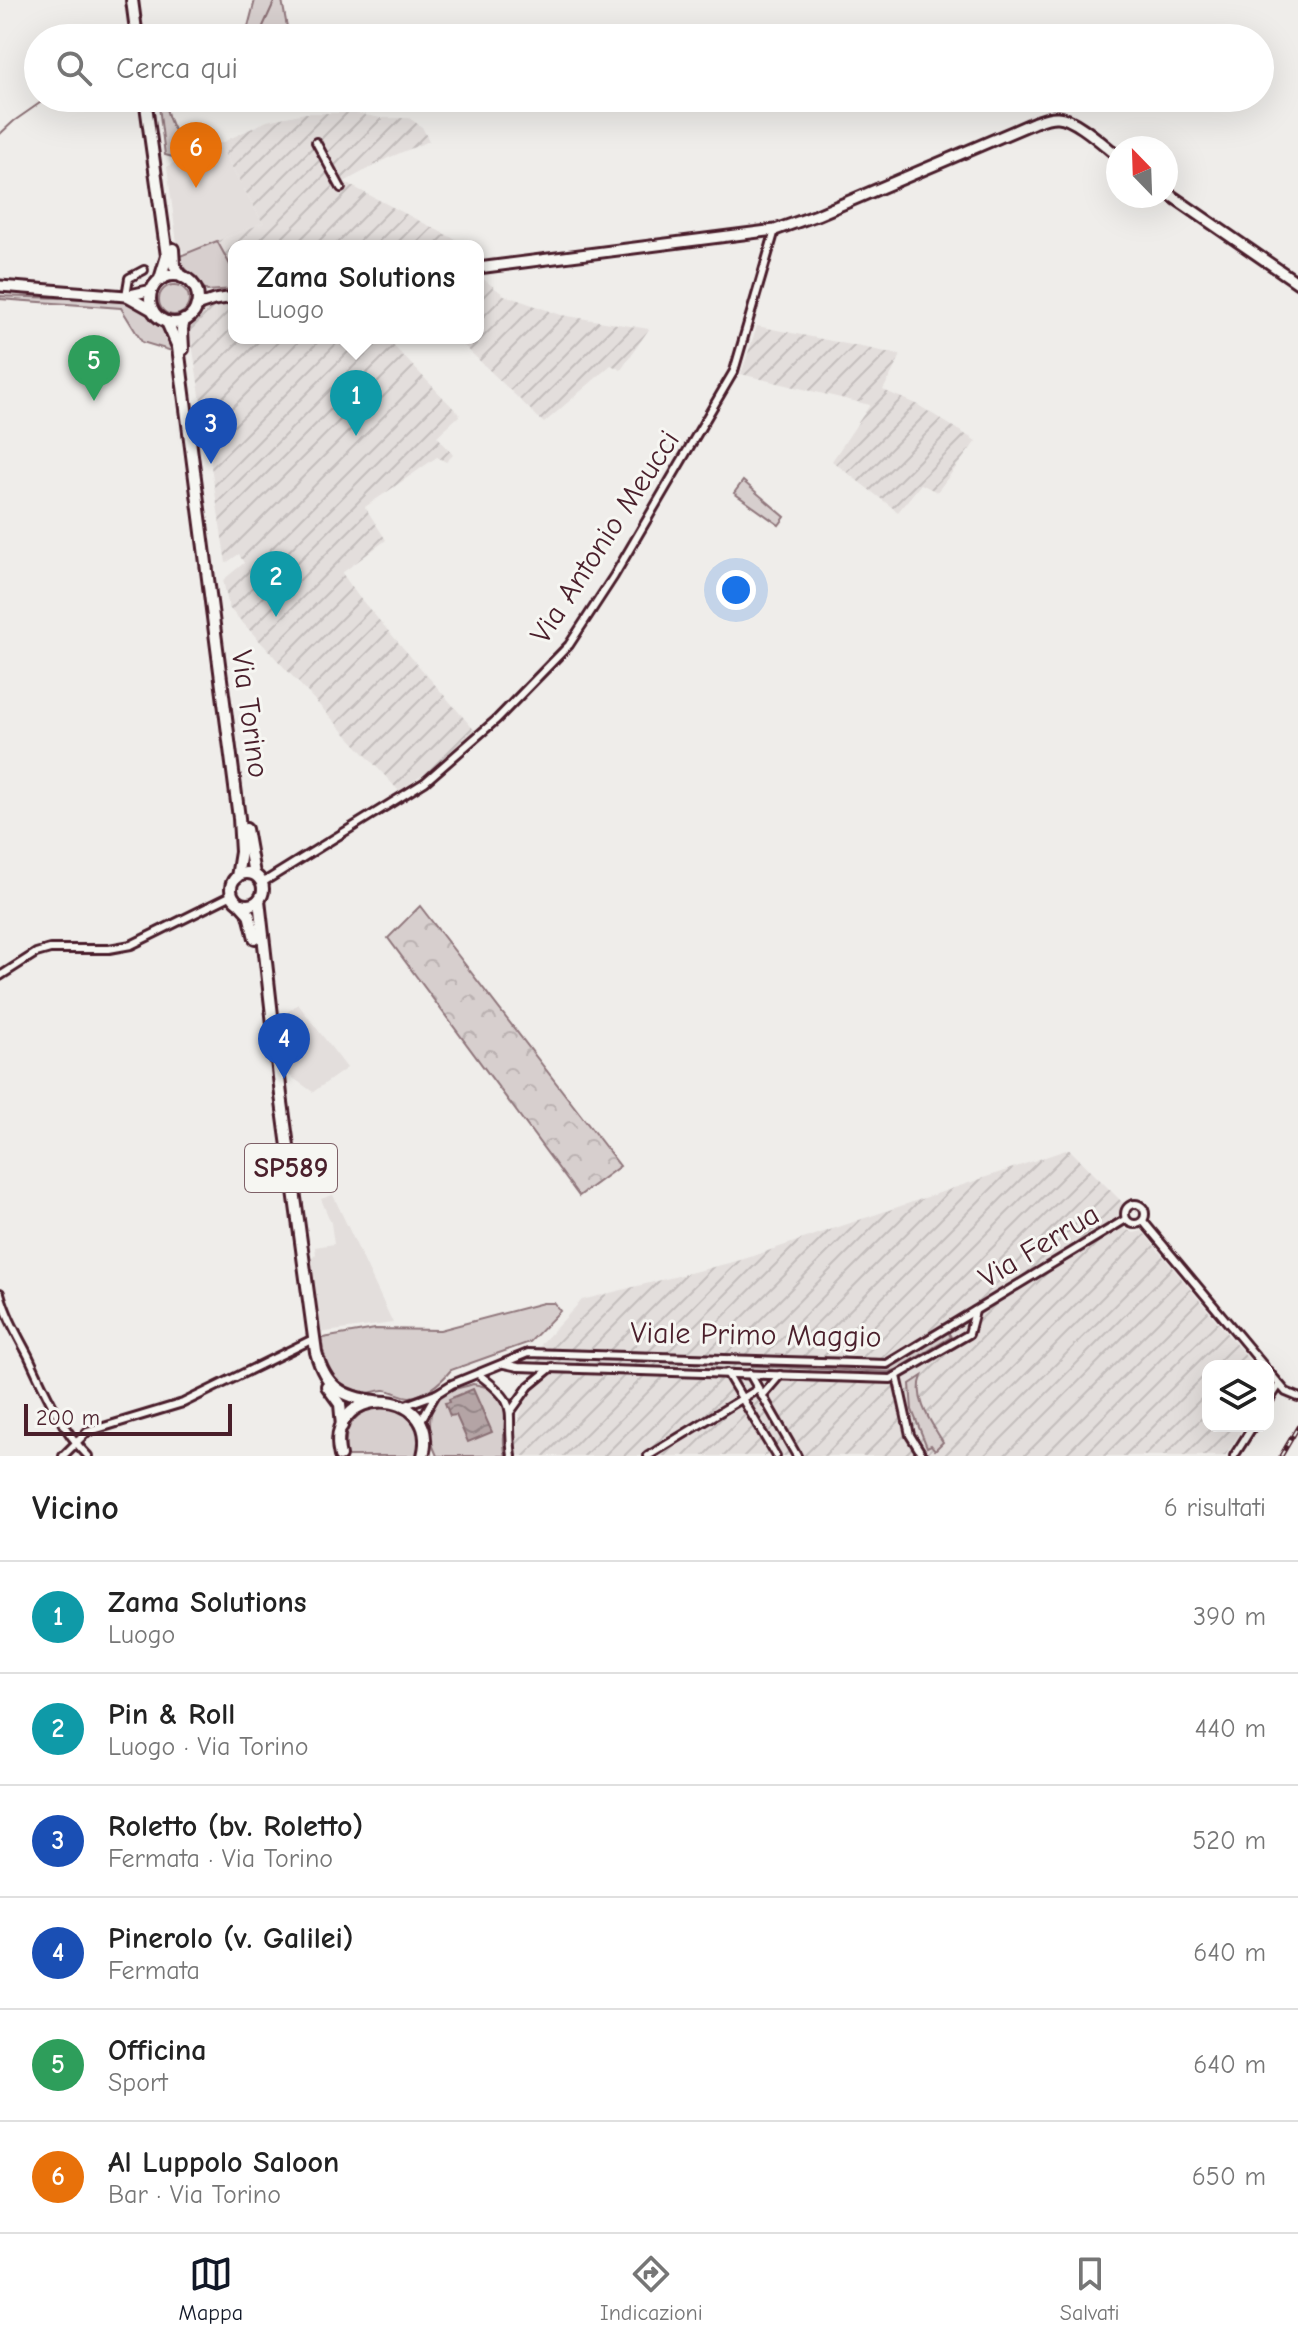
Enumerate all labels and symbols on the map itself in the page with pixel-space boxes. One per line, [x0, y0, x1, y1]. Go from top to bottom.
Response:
pin: 6 [170, 122, 222, 188]
north arrow [1106, 136, 1178, 208]
pin: 5 [68, 335, 120, 401]
pin: 1 [330, 370, 382, 436]
pin: 3 [185, 398, 237, 464]
street label: Via Antonio Meucci [523, 424, 687, 650]
pin: 2 [250, 551, 302, 617]
your location [716, 570, 756, 610]
street label: Via Torino [224, 648, 276, 780]
pin: 4 [258, 1013, 310, 1079]
road number: SP589 [245, 1144, 337, 1192]
street label: Via Ferrua [973, 1197, 1105, 1295]
street label: Viale Primo Maggio [630, 1315, 882, 1355]
scale bar [24, 1400, 232, 1436]

